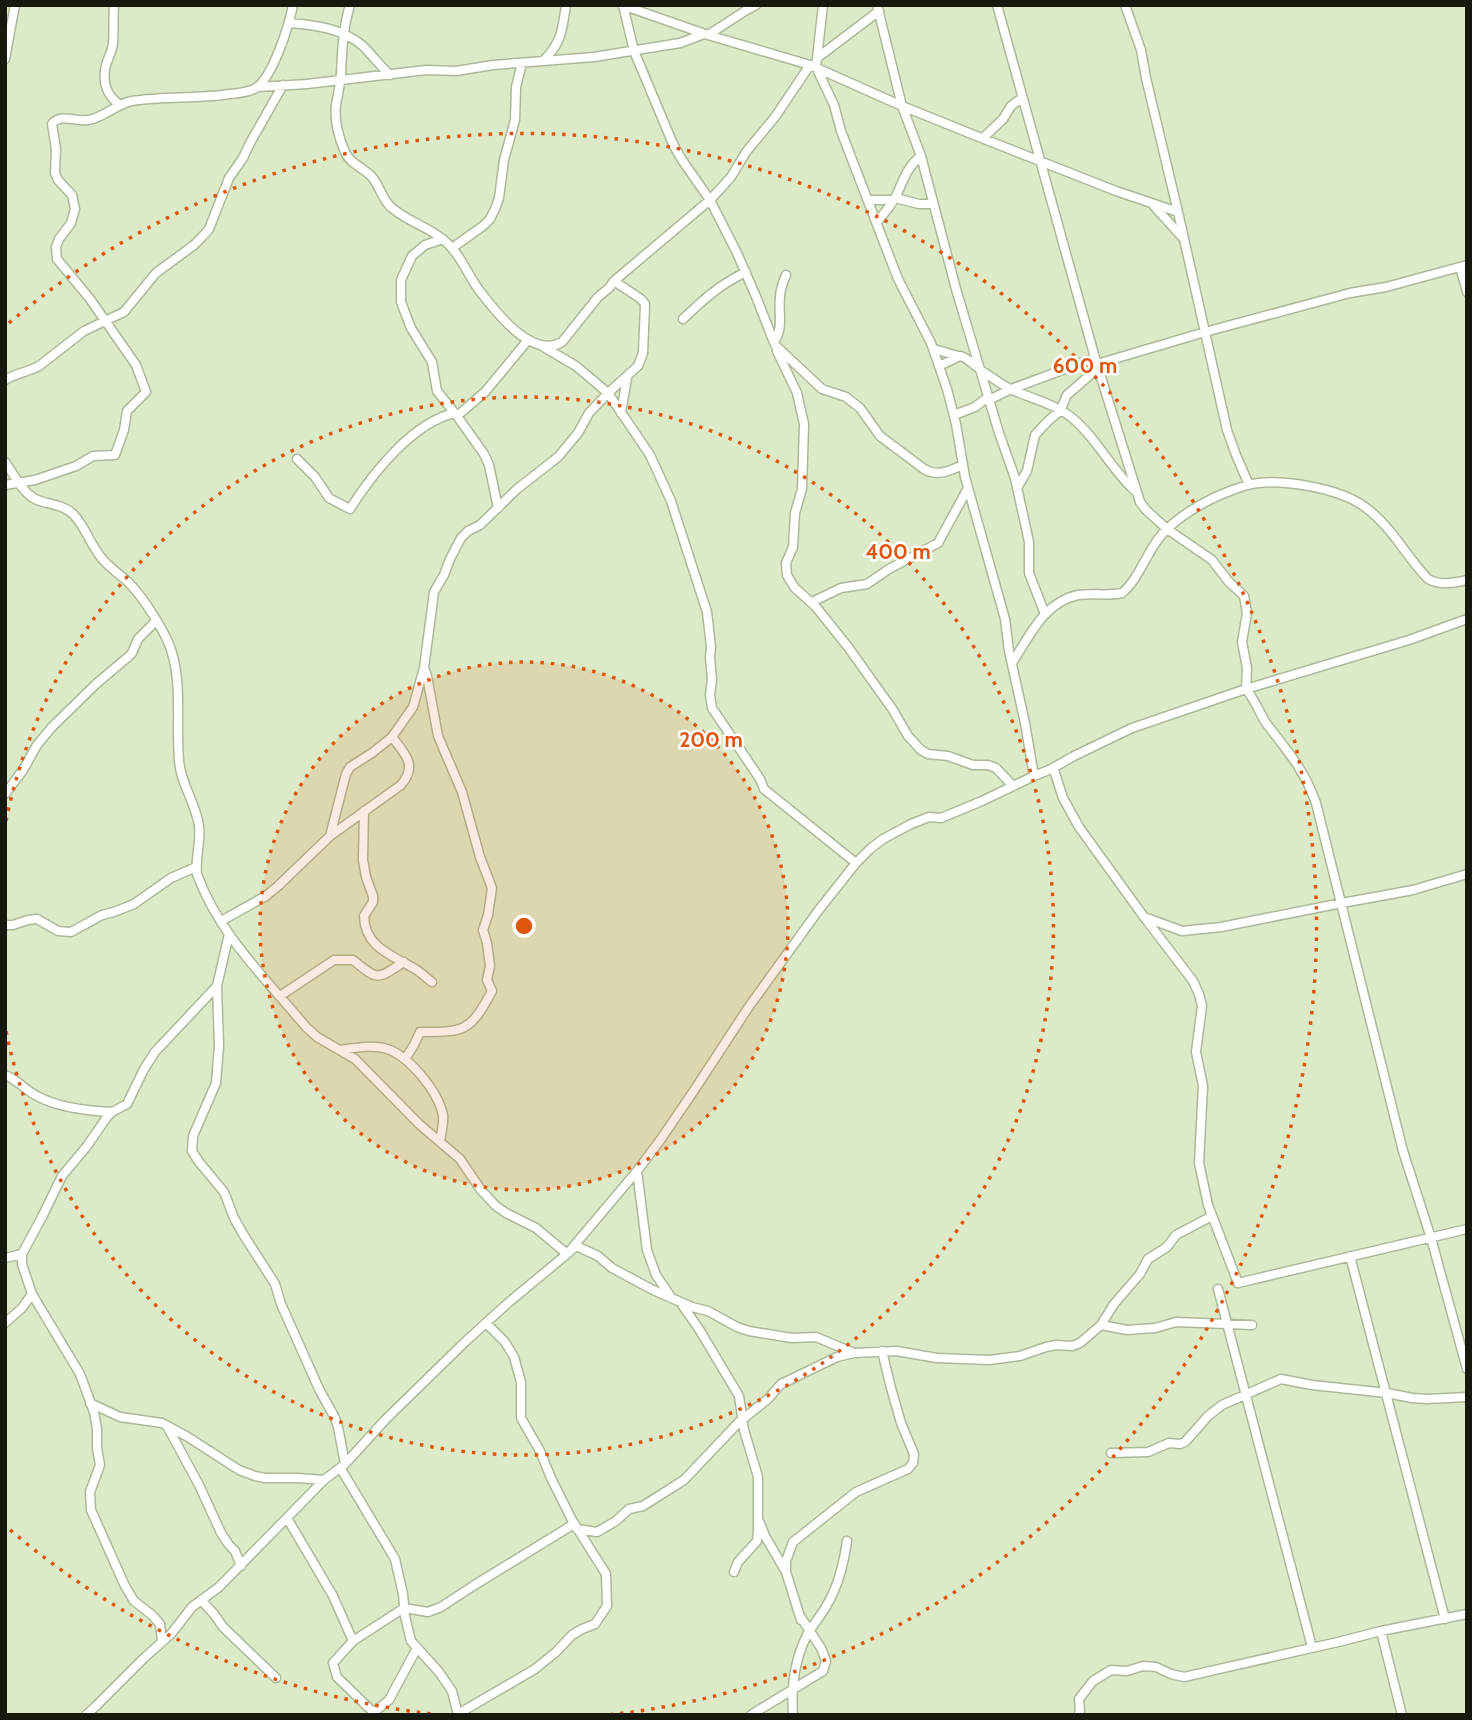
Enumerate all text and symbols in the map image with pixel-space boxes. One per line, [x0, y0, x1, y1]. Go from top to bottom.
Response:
text: 600 m [1053, 353, 1117, 378]
text: 400 m [865, 539, 931, 564]
text: 200 m [679, 727, 743, 752]
centre of rings [512, 914, 536, 938]

